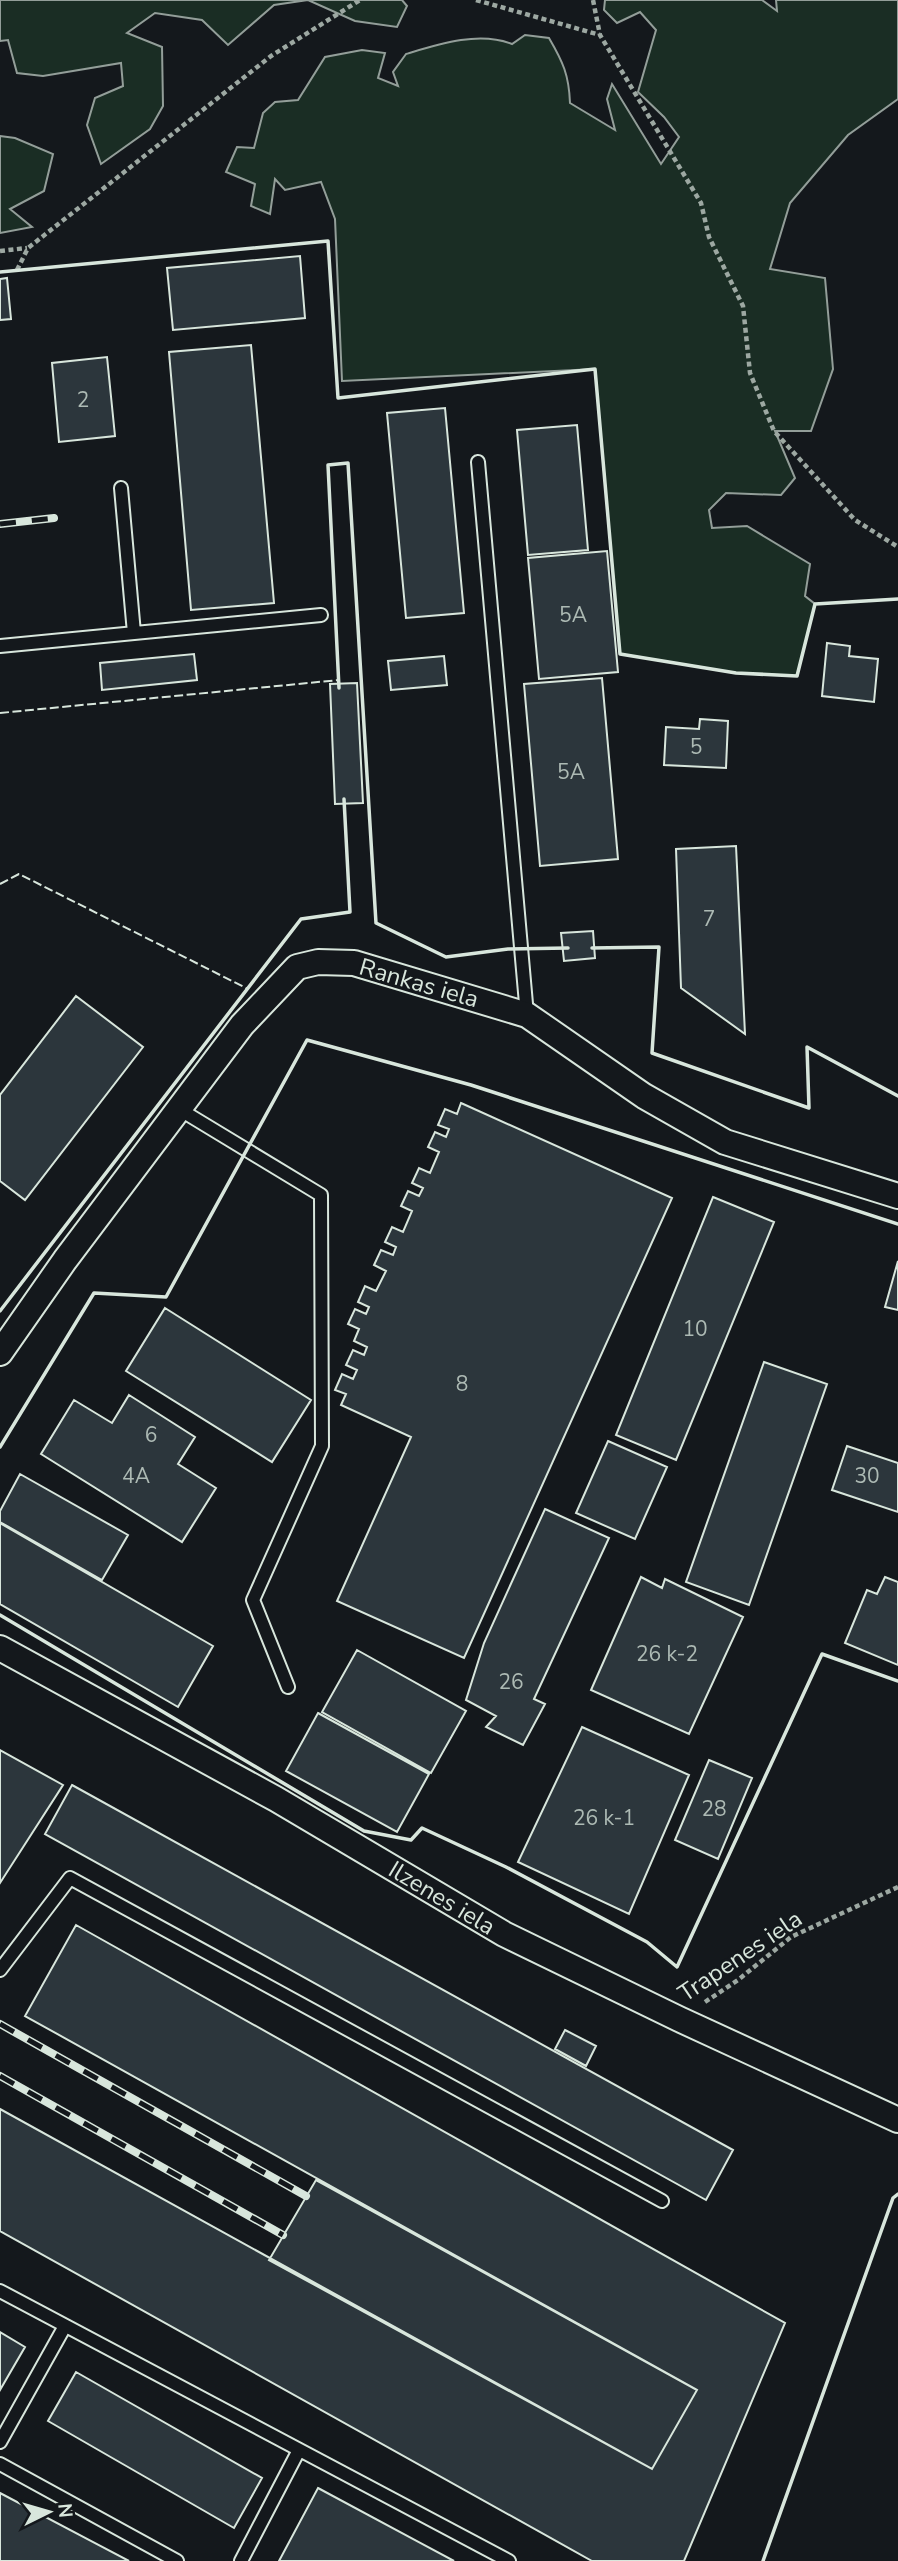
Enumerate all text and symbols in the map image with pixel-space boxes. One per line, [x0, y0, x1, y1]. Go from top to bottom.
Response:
house number: 2 [77, 386, 89, 414]
house number: 5A [559, 601, 587, 629]
house number: 5 [690, 733, 702, 761]
house number: 5A [557, 758, 585, 786]
house number: 7 [703, 905, 715, 933]
street label: Rankas iela [356, 951, 482, 1015]
house number: 10 [682, 1315, 708, 1343]
house number: 8 [456, 1370, 468, 1398]
house number: 6 [145, 1421, 157, 1449]
house number: 4A [122, 1462, 150, 1490]
house number: 30 [854, 1462, 880, 1490]
house number: 26 k-2 [636, 1640, 698, 1668]
house number: 26 [498, 1668, 524, 1696]
house number: 28 [701, 1795, 727, 1823]
house number: 26 k-1 [573, 1804, 635, 1832]
street label: Ilzenes iela [383, 1854, 501, 1942]
street label: Trapenes iela [672, 1903, 808, 2009]
north arrow [14, 2477, 84, 2547]
text: N [51, 2502, 79, 2519]

